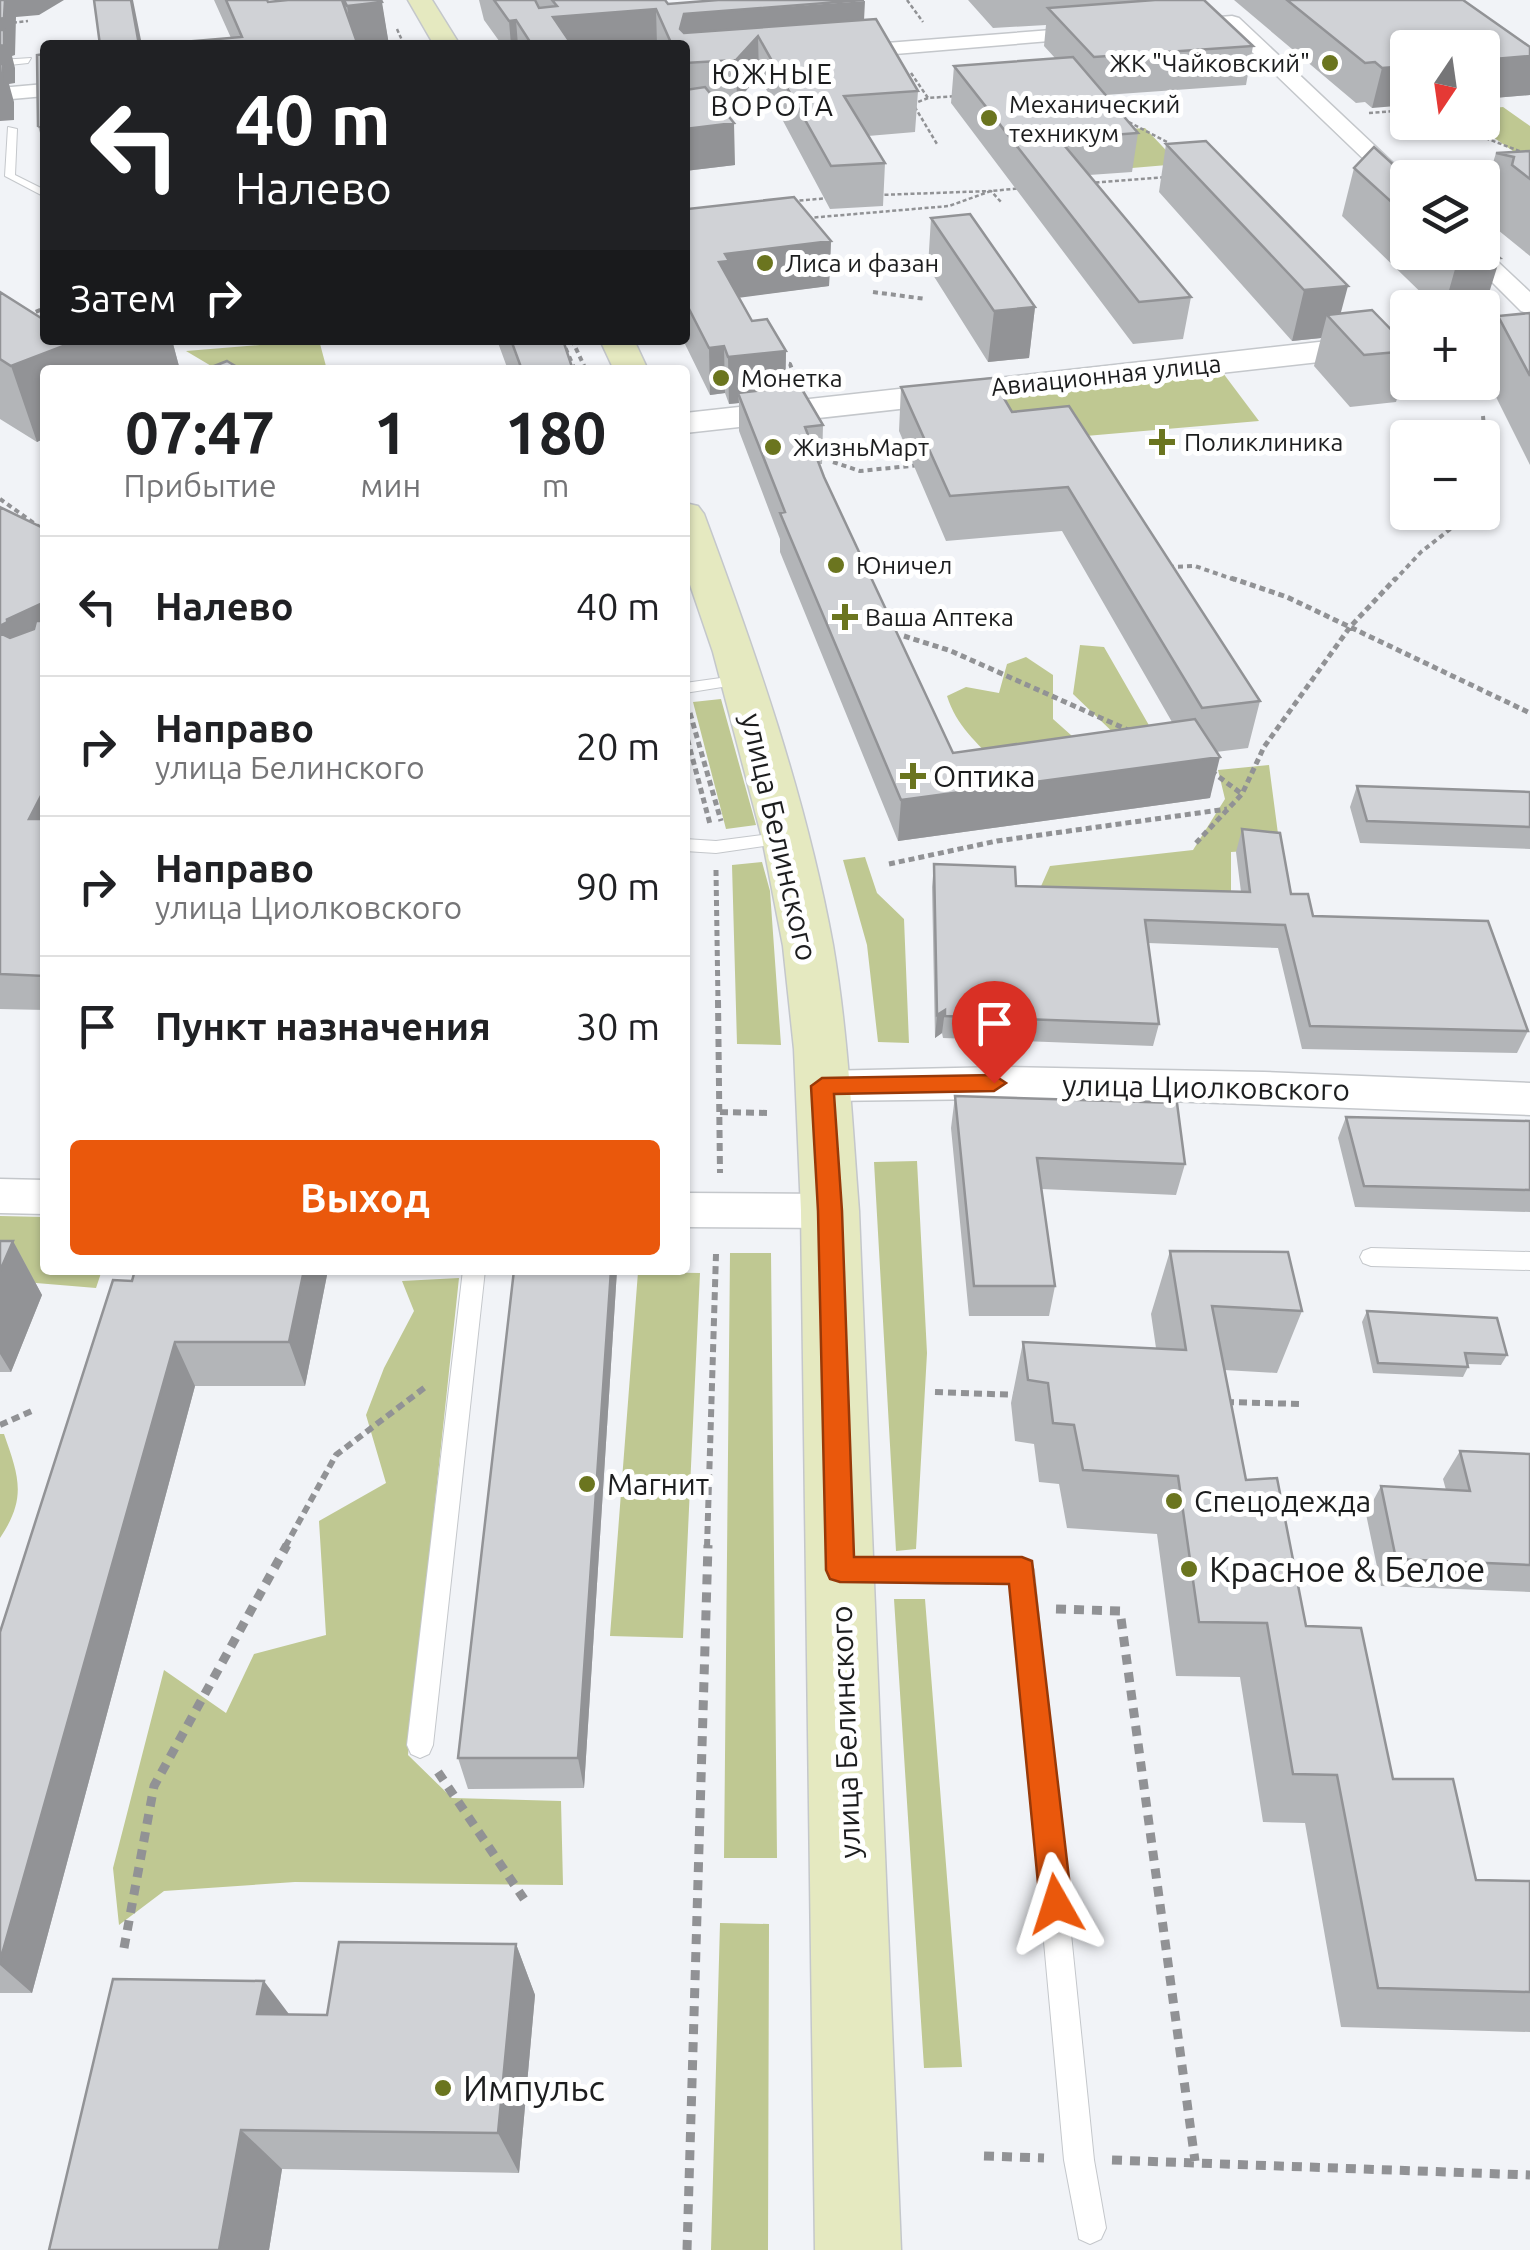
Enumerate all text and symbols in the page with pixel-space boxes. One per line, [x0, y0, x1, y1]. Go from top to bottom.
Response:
north arrow [1390, 30, 1500, 140]
map controls [1390, 30, 1500, 530]
place label: ЖК "Чайковский" [1109, 49, 1310, 77]
marker: ЖК "Чайковский" [1319, 52, 1341, 74]
district label: ЮЖНЫЕ ВОРОТА [711, 58, 835, 121]
icon: left [70, 80, 200, 210]
text: 40 m [235, 80, 391, 158]
place label: Механический техникум [1009, 90, 1180, 147]
marker: Механический техникум [978, 107, 1000, 129]
button: layers [1390, 160, 1500, 270]
text: Налево [235, 162, 392, 213]
place label: Лиса и фазан [785, 249, 939, 277]
marker: Лиса и фазан [754, 252, 776, 274]
icon: right [196, 270, 251, 325]
text: Затем [70, 277, 176, 319]
button: + [1390, 290, 1500, 400]
street label: Авиационная улица [990, 349, 1222, 401]
place label: Монетка [741, 364, 843, 392]
marker: Монетка [710, 367, 732, 389]
text: 07:47 [125, 398, 275, 465]
text: 1 [374, 398, 408, 465]
text: 180 [505, 398, 606, 465]
button: − [1390, 420, 1500, 530]
place label: Поликлиника [1184, 428, 1343, 456]
marker: Поликлиника [1149, 429, 1175, 455]
place label: ЖизньМарт [793, 433, 929, 461]
marker: ЖизньМарт [762, 436, 784, 458]
text: Прибытие [124, 467, 277, 503]
text: мин [360, 467, 421, 503]
text: m [542, 467, 569, 503]
place label: Юничел [856, 551, 952, 579]
marker: Юничел [825, 554, 847, 576]
icon: left [70, 579, 125, 634]
text: Налево [155, 585, 294, 627]
text: 40 m [576, 585, 660, 627]
place label: Ваша Аптека [865, 603, 1014, 631]
marker: Ваша Аптека [834, 606, 856, 628]
text: Направо [155, 707, 314, 749]
street label: улица Белинского [735, 710, 825, 964]
icon: right [70, 719, 125, 774]
text: 20 m [576, 725, 660, 767]
text: улица Белинского [155, 749, 425, 785]
place label: Оптика [933, 759, 1035, 793]
marker: Оптика [902, 765, 924, 787]
text: Направо [155, 847, 314, 889]
icon: right [70, 859, 125, 914]
text: 90 m [576, 865, 660, 907]
text: улица Циолковского [155, 889, 462, 925]
pin [952, 981, 1037, 1084]
icon: arrive [967, 996, 1022, 1051]
icon: arrive [70, 999, 125, 1054]
text: Пункт назначения [155, 1005, 491, 1047]
text: 30 m [576, 1005, 660, 1047]
street label: улица Циолковского [1062, 1067, 1350, 1107]
button: Выход [70, 1140, 660, 1255]
place label: Магнит [607, 1467, 709, 1501]
marker: Магнит [576, 1473, 598, 1495]
place label: Спецодежда [1194, 1484, 1371, 1518]
marker: Спецодежда [1163, 1490, 1185, 1512]
place label: Красное & Белое [1209, 1549, 1485, 1589]
marker: Красное & Белое [1178, 1558, 1200, 1580]
street label: улица Белинского [824, 1605, 866, 1859]
position arrow [1004, 1852, 1108, 1956]
place label: Импульс [463, 2068, 605, 2108]
marker: Импульс [432, 2077, 454, 2099]

